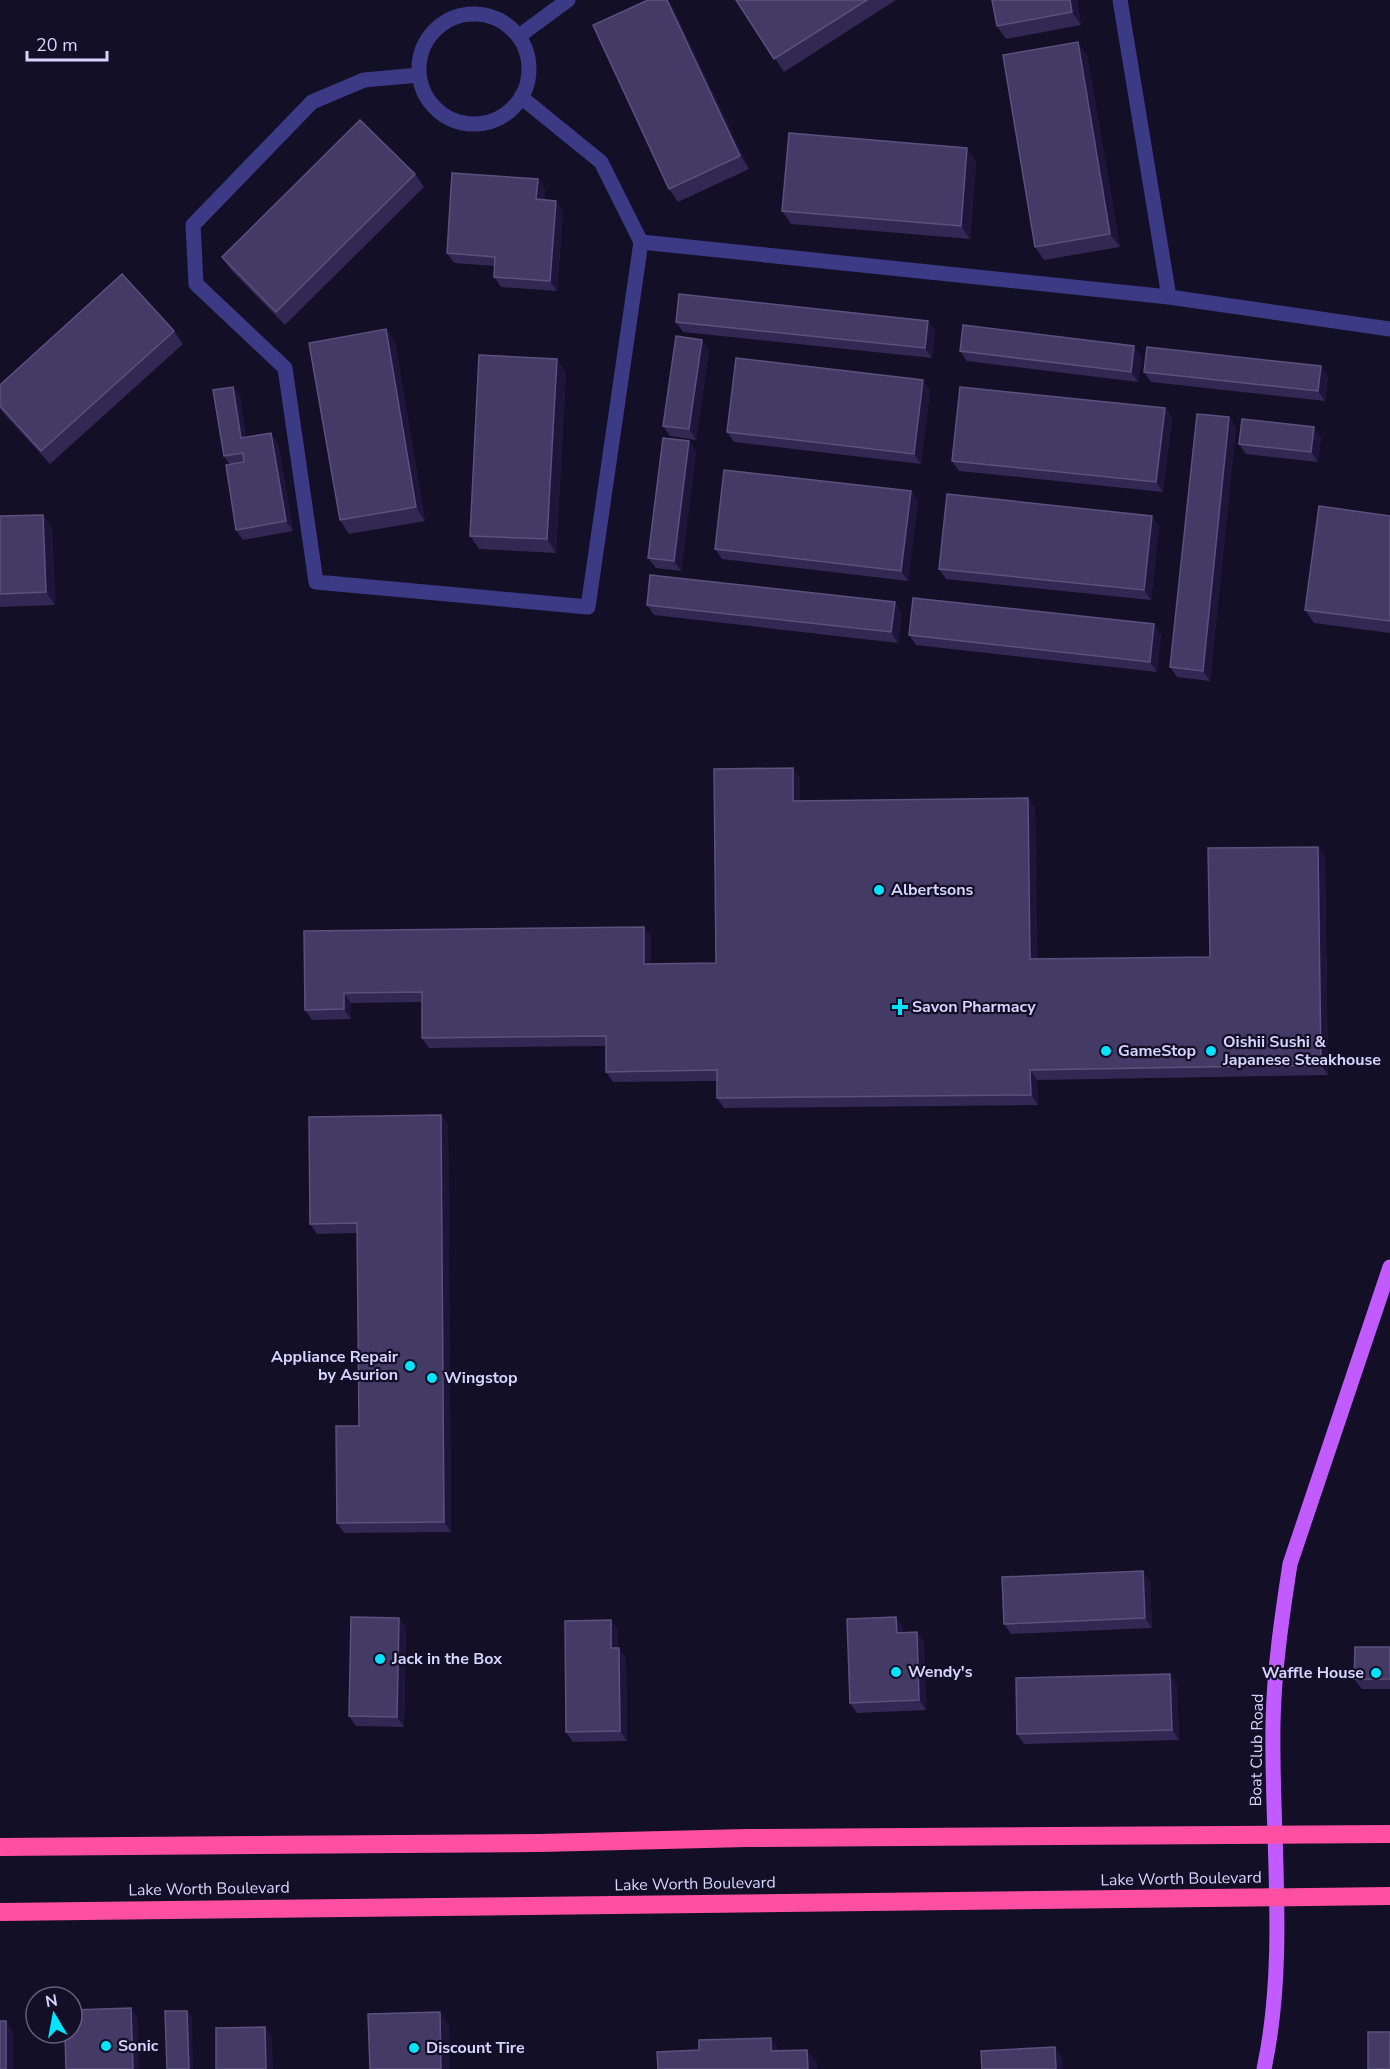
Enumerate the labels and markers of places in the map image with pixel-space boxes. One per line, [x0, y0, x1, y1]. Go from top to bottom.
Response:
place label: Albertsons [891, 879, 974, 901]
marker: Albertsons [872, 883, 886, 897]
place label: Savon Pharmacy [912, 996, 1036, 1018]
marker: Savon Pharmacy [893, 1000, 907, 1014]
place label: Oishii Sushi & Japanese Steakhouse [1222, 1031, 1381, 1071]
place label: GameStop [1118, 1040, 1196, 1062]
marker: GameStop [1099, 1044, 1113, 1058]
marker: Oishii Sushi & Japanese Steakhouse [1204, 1044, 1218, 1058]
place label: Appliance Repair by Asurion [271, 1346, 399, 1386]
marker: Appliance Repair by Asurion [403, 1359, 417, 1373]
place label: Wingstop [444, 1367, 518, 1389]
marker: Wingstop [425, 1371, 439, 1385]
place label: Jack in the Box [391, 1648, 502, 1670]
marker: Jack in the Box [373, 1652, 387, 1666]
place label: Wendy's [908, 1661, 973, 1683]
place label: Waffle House [1262, 1662, 1364, 1684]
marker: Wendy's [889, 1665, 903, 1679]
marker: Waffle House [1369, 1666, 1383, 1680]
place label: Sonic [118, 2035, 159, 2057]
place label: Discount Tire [426, 2037, 525, 2059]
marker: Sonic [99, 2039, 113, 2053]
marker: Discount Tire [407, 2041, 421, 2055]

